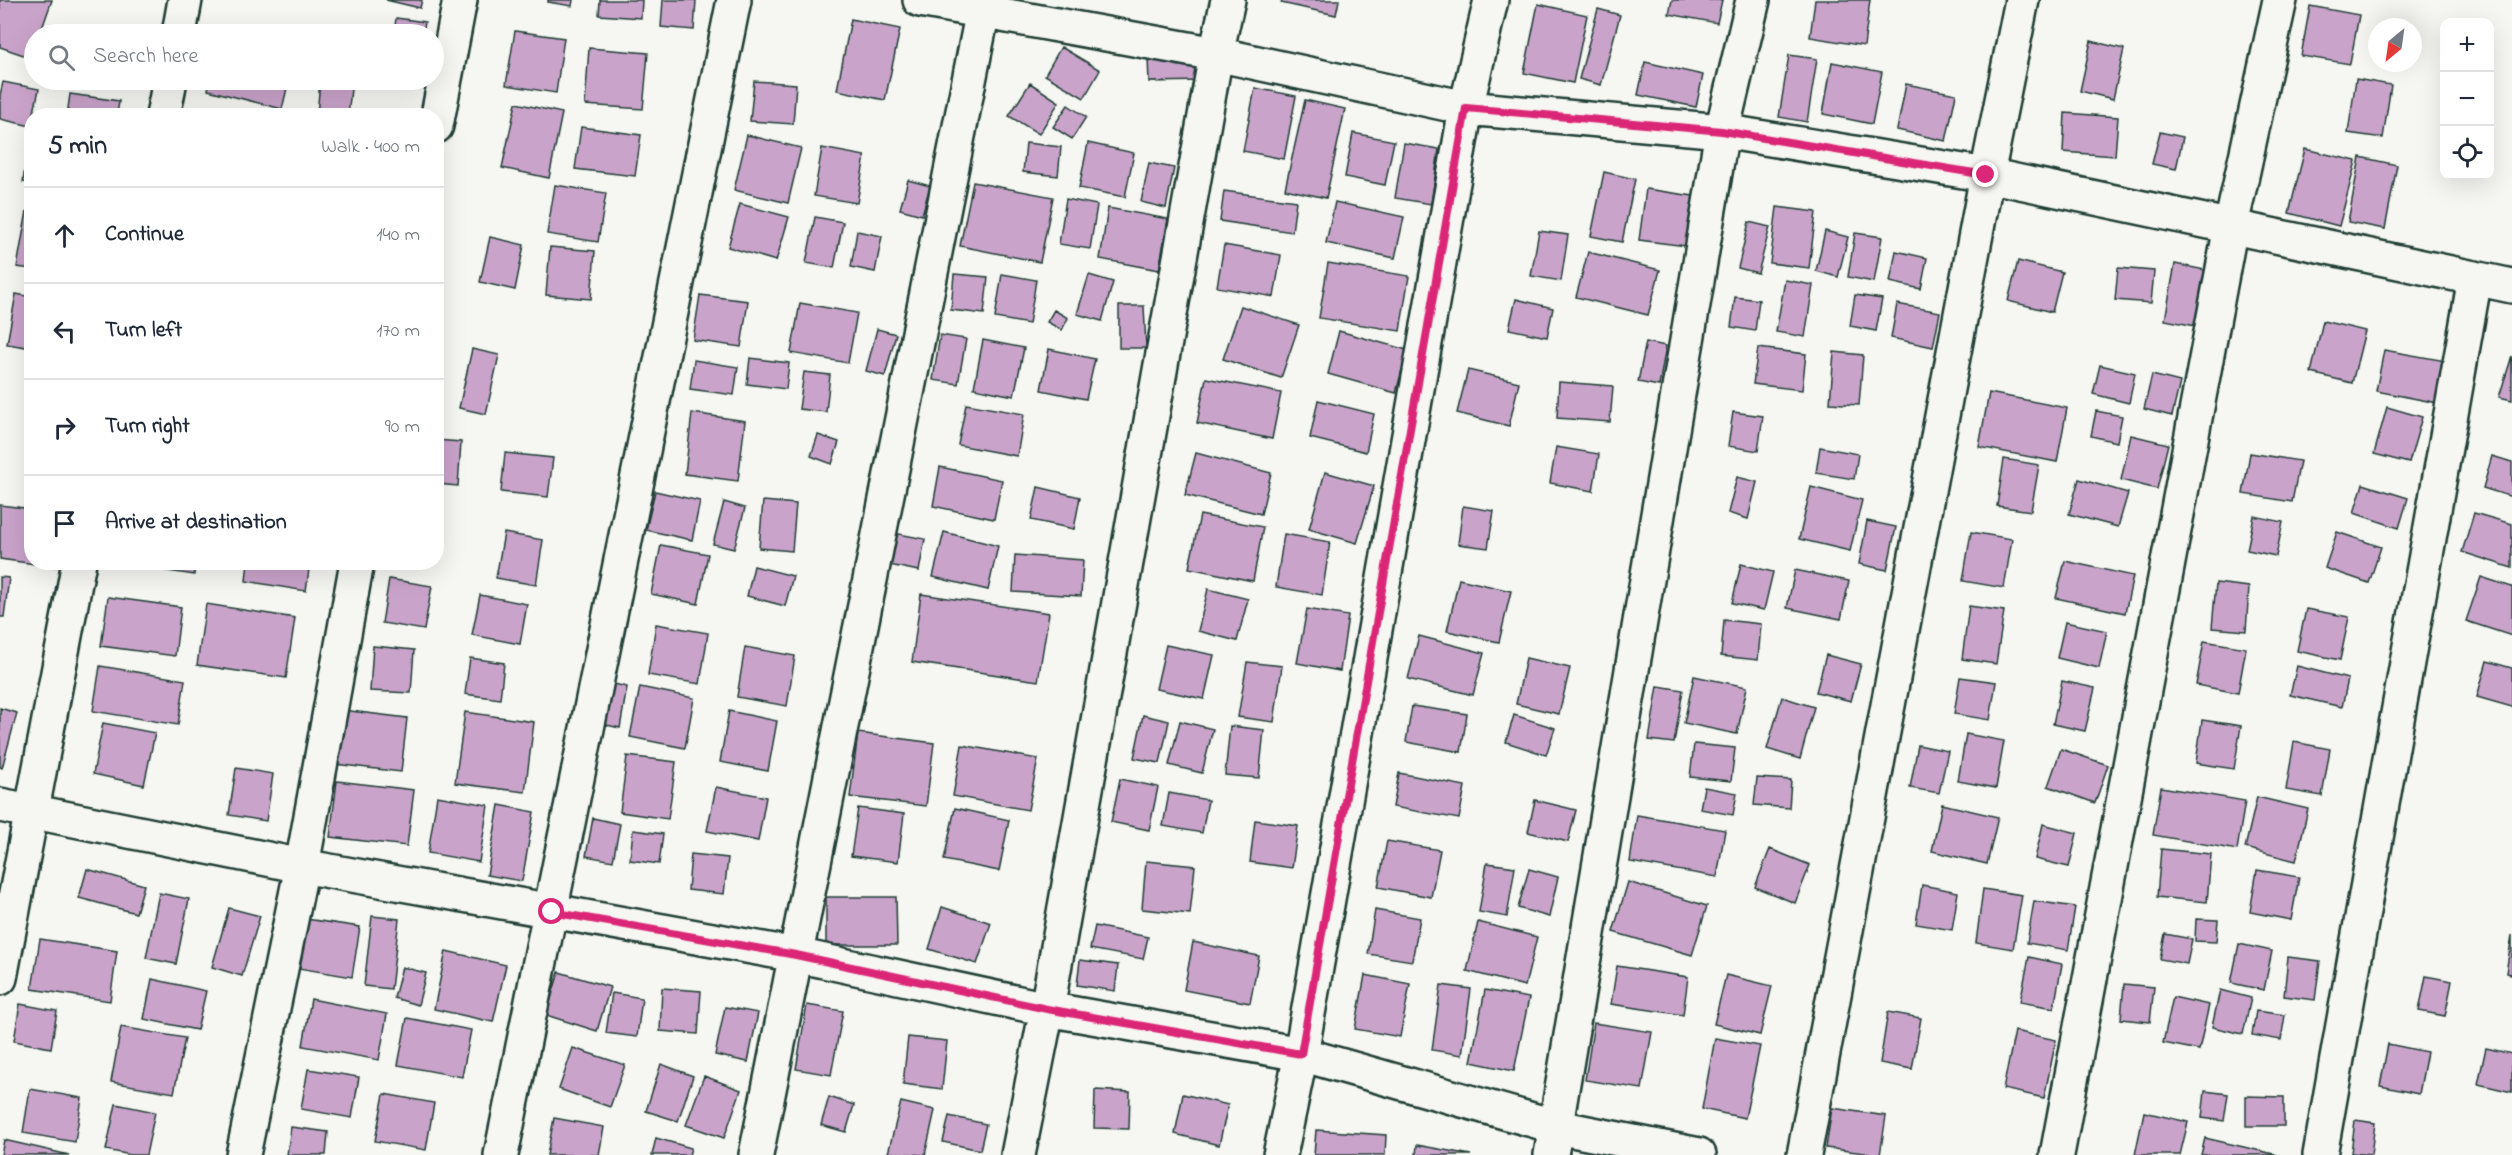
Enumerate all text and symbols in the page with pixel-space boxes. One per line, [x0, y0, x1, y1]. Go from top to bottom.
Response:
north arrow [2368, 18, 2422, 72]
map controls [2440, 18, 2494, 180]
button: + [2440, 18, 2494, 72]
search box [24, 24, 444, 90]
icon: search [45, 41, 78, 74]
text: Search here [93, 41, 198, 73]
button: − [2440, 72, 2494, 126]
button: locate [2440, 126, 2494, 180]
text: 5 min [48, 128, 107, 166]
text: Walk · 400 m [321, 133, 420, 162]
route end [1972, 161, 1998, 187]
icon: ahead [48, 219, 81, 252]
text: Continue [105, 219, 184, 251]
text: 140 m [376, 221, 420, 250]
icon: left [48, 315, 81, 348]
text: Turn left [105, 315, 182, 347]
text: 170 m [376, 317, 420, 346]
icon: right [48, 411, 81, 444]
text: Turn right [105, 411, 190, 443]
text: 90 m [385, 413, 420, 442]
icon: arrive [48, 507, 81, 540]
text: Arrive at destination [105, 507, 287, 539]
route start [538, 898, 564, 924]

